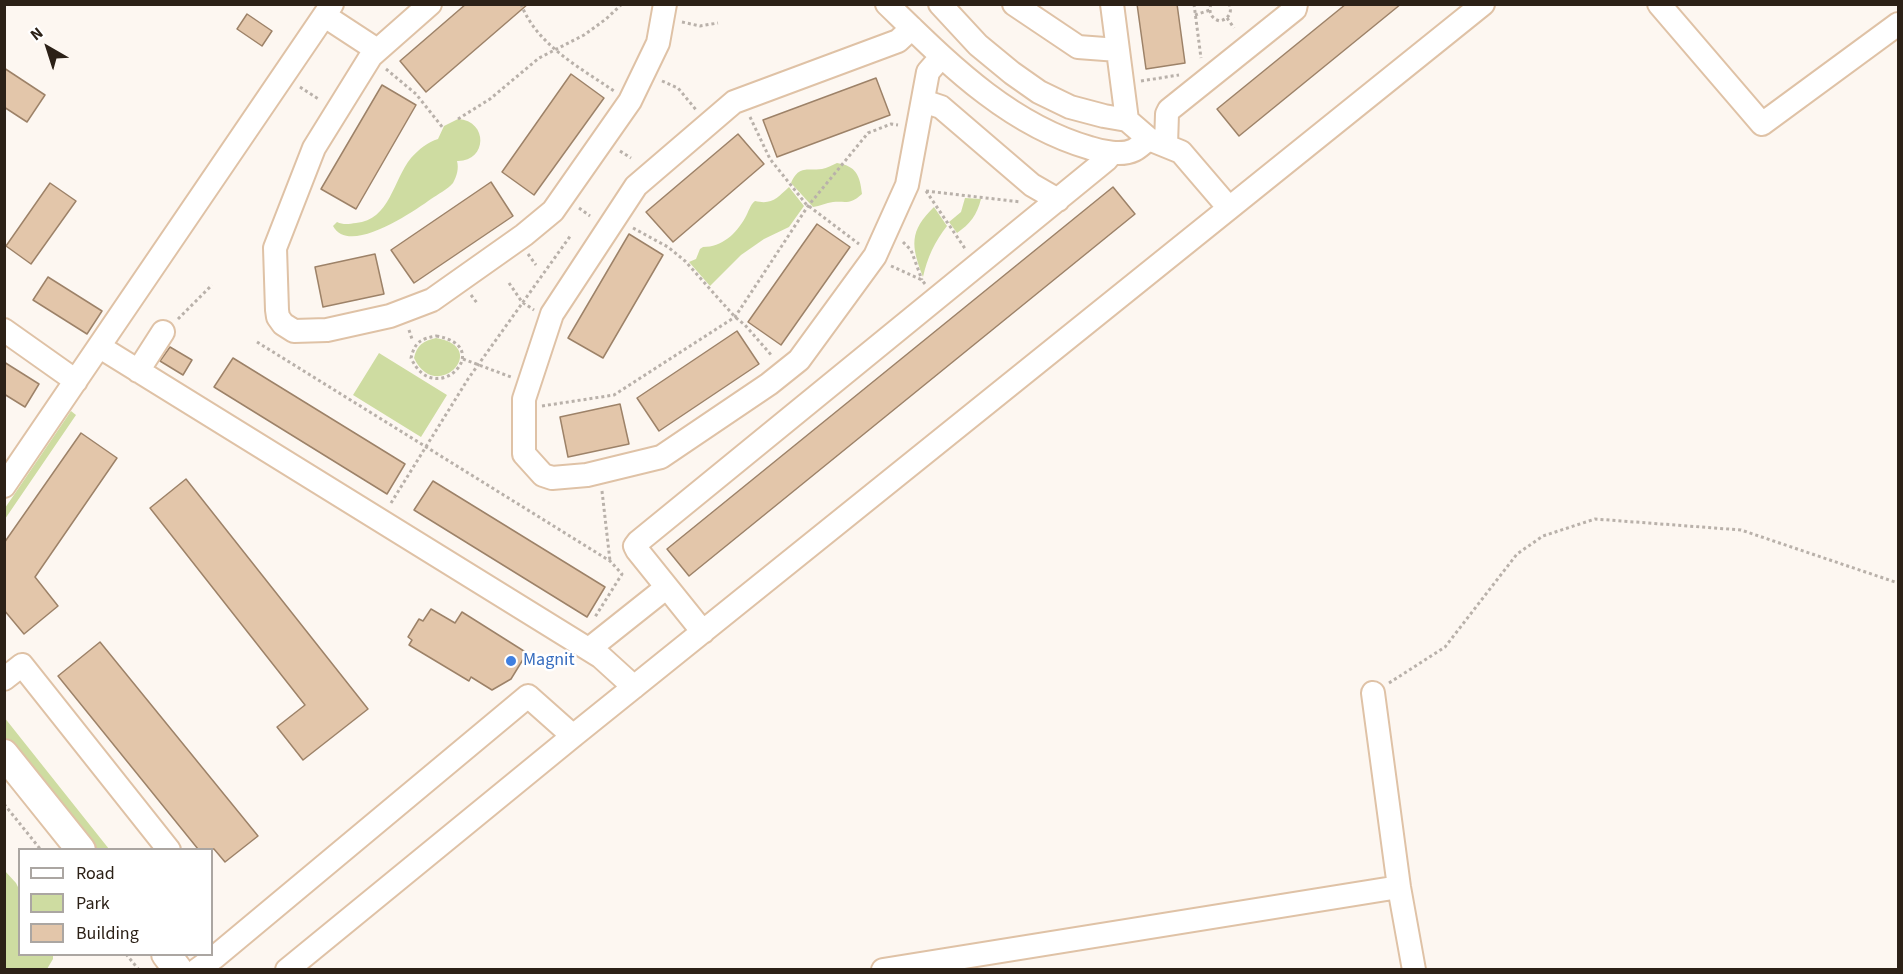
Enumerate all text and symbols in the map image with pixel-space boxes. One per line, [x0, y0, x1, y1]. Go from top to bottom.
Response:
north arrow [18, 18, 78, 78]
text: N [26, 22, 48, 46]
place label: Magnit [523, 650, 575, 672]
marker: Magnit [504, 654, 518, 668]
legend [18, 848, 213, 956]
text: Road [76, 861, 115, 886]
text: Park [76, 891, 110, 916]
text: Building [76, 921, 139, 946]

